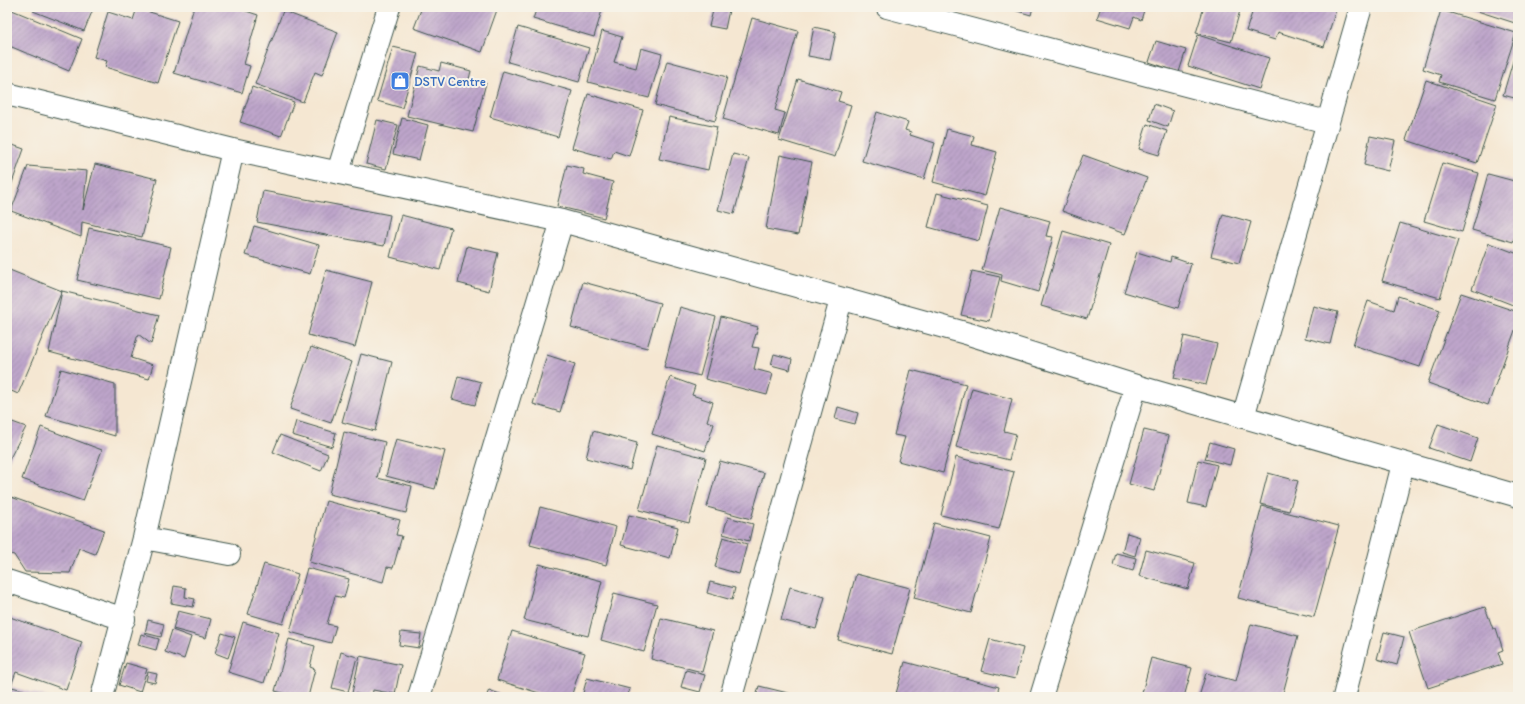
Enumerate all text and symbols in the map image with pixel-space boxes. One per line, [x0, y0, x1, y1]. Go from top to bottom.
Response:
shop icon: DSTV Centre [389, 70, 411, 92]
place label: DSTV Centre [414, 74, 486, 89]

